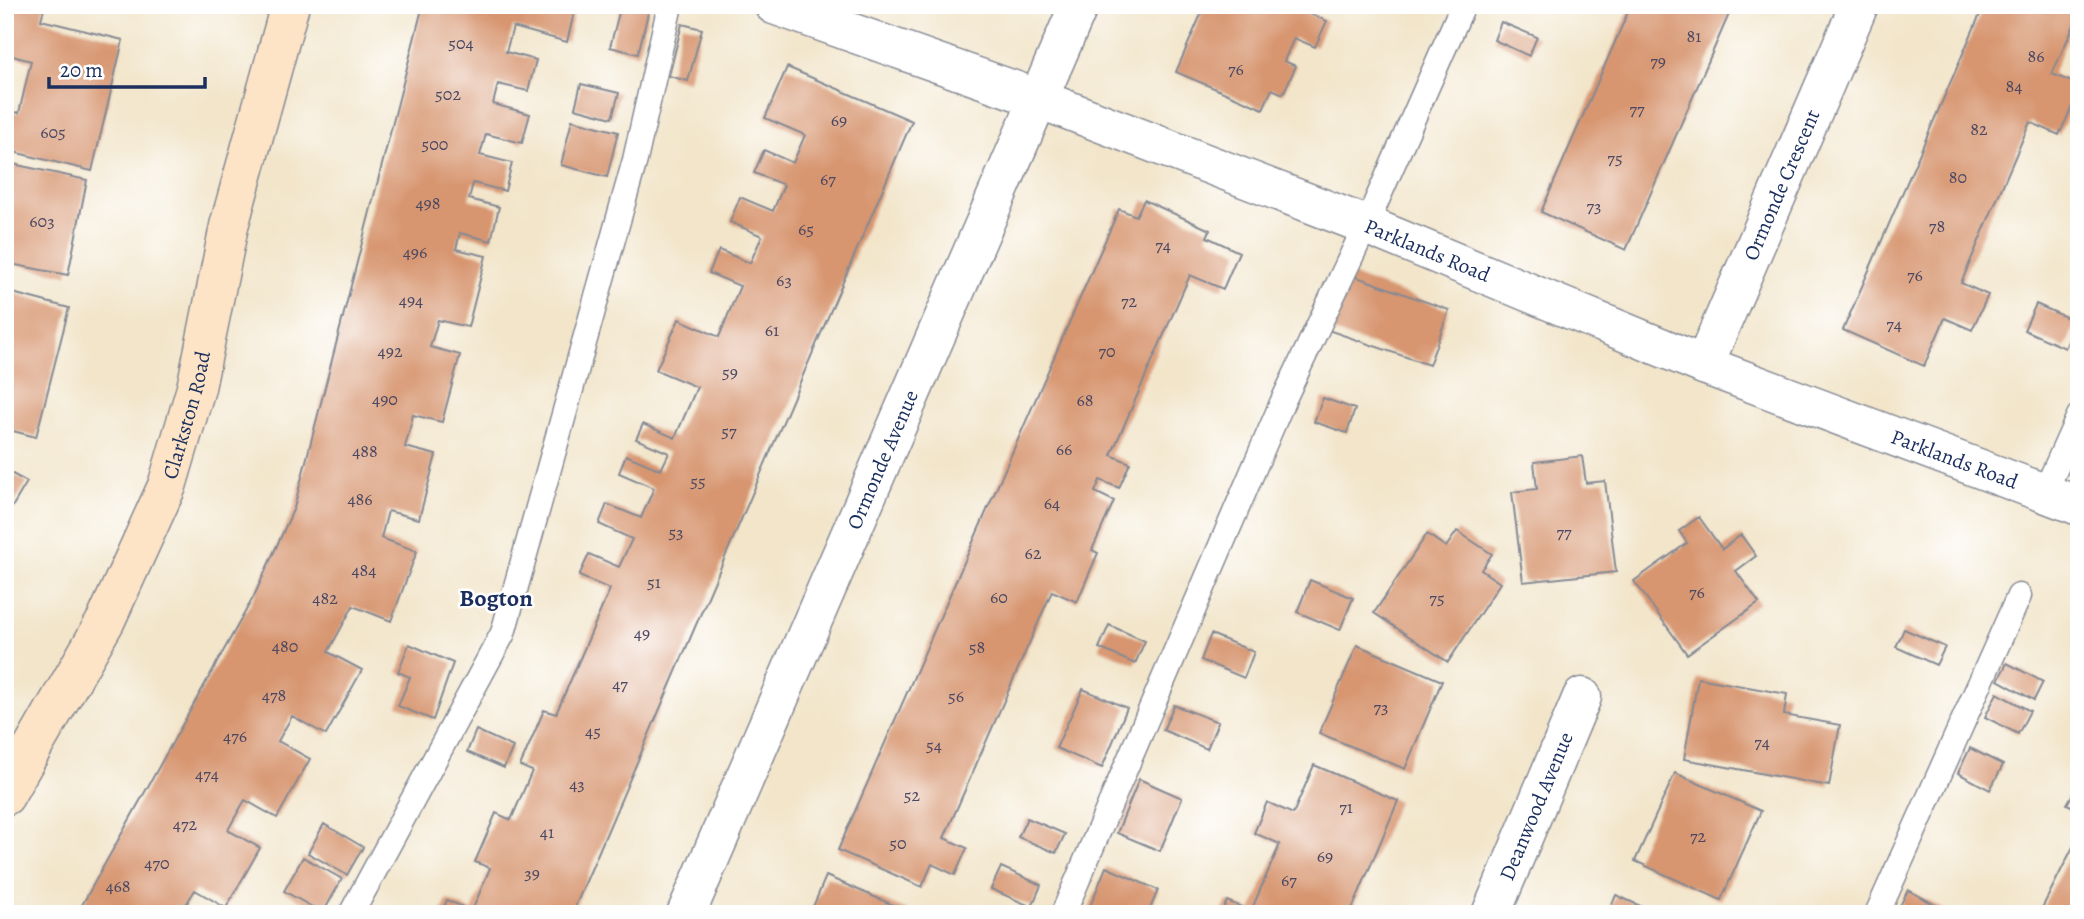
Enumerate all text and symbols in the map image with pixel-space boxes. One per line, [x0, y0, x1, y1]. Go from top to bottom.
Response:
house number: 81 [1687, 24, 1701, 48]
house number: 504 [448, 31, 474, 55]
house number: 86 [2027, 44, 2045, 68]
scale bar [49, 46, 205, 90]
house number: 79 [1650, 49, 1666, 73]
text: 20 m [60, 56, 103, 84]
house number: 76 [1228, 57, 1244, 81]
house number: 84 [2006, 74, 2022, 98]
house number: 502 [435, 82, 461, 106]
house number: 77 [1629, 97, 1645, 121]
street label: Ormonde Crescent [1737, 105, 1826, 265]
house number: 69 [831, 108, 847, 132]
house number: 82 [1970, 117, 1988, 141]
house number: 605 [40, 120, 66, 144]
house number: 500 [422, 132, 448, 156]
house number: 75 [1607, 146, 1623, 170]
house number: 80 [1949, 165, 1967, 189]
house number: 67 [820, 167, 836, 191]
house number: 498 [415, 191, 441, 215]
house number: 73 [1586, 194, 1602, 218]
house number: 603 [29, 209, 55, 233]
street label: Parklands Road [1360, 212, 1495, 289]
house number: 78 [1929, 214, 1945, 238]
house number: 65 [798, 217, 814, 241]
house number: 74 [1155, 233, 1171, 257]
house number: 496 [403, 240, 427, 264]
house number: 76 [1907, 263, 1923, 287]
house number: 63 [776, 268, 792, 292]
house number: 494 [399, 288, 423, 312]
house number: 72 [1121, 289, 1137, 313]
house number: 74 [1886, 312, 1902, 336]
house number: 61 [765, 318, 779, 342]
house number: 492 [378, 339, 403, 363]
house number: 70 [1098, 339, 1116, 363]
street label: Clarkston Road [156, 348, 217, 482]
house number: 59 [722, 360, 738, 384]
street label: Ormonde Avenue [840, 385, 925, 534]
house number: 490 [372, 387, 398, 411]
house number: 68 [1076, 388, 1094, 412]
house number: 57 [721, 419, 737, 443]
street label: Parklands Road [1887, 423, 2023, 496]
house number: 66 [1056, 437, 1072, 461]
house number: 488 [352, 439, 378, 463]
house number: 55 [690, 469, 706, 493]
house number: 486 [347, 487, 373, 511]
house number: 64 [1044, 491, 1060, 515]
house number: 53 [668, 520, 684, 544]
house number: 77 [1556, 520, 1572, 544]
house number: 62 [1025, 541, 1042, 565]
house number: 484 [351, 558, 377, 582]
house number: 51 [647, 570, 661, 594]
house number: 76 [1689, 580, 1705, 604]
district label: Bogton [459, 582, 533, 614]
house number: 60 [990, 585, 1008, 609]
house number: 482 [312, 586, 338, 610]
house number: 75 [1429, 586, 1445, 610]
house number: 49 [634, 621, 650, 645]
house number: 480 [272, 634, 298, 658]
house number: 58 [969, 635, 985, 659]
house number: 47 [612, 672, 628, 696]
house number: 478 [262, 683, 286, 707]
house number: 56 [948, 684, 964, 708]
house number: 73 [1373, 695, 1389, 719]
house number: 45 [585, 719, 601, 743]
house number: 476 [223, 724, 247, 748]
street label: Deanwood Avenue [1493, 728, 1580, 885]
house number: 74 [1754, 730, 1770, 754]
house number: 54 [926, 733, 942, 757]
house number: 474 [195, 762, 219, 786]
house number: 43 [569, 772, 585, 796]
house number: 52 [904, 783, 921, 807]
house number: 71 [1339, 795, 1353, 819]
house number: 472 [173, 812, 198, 836]
house number: 41 [540, 820, 554, 844]
house number: 72 [1690, 824, 1706, 848]
house number: 50 [889, 831, 907, 855]
house number: 69 [1317, 844, 1333, 868]
house number: 470 [144, 851, 170, 875]
house number: 39 [524, 861, 540, 885]
house number: 67 [1281, 868, 1297, 892]
house number: 468 [105, 874, 131, 898]

